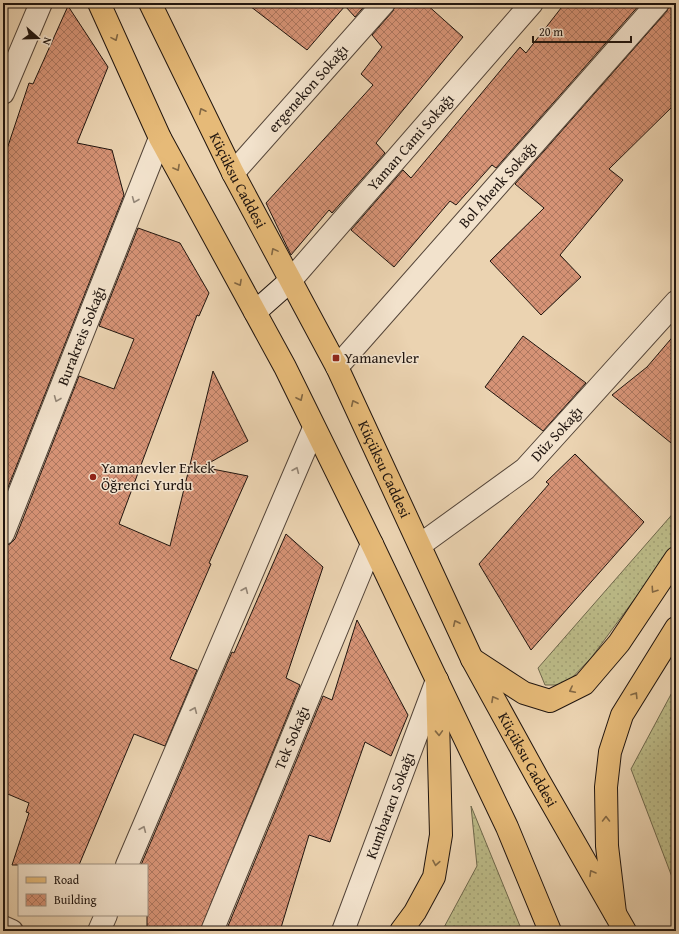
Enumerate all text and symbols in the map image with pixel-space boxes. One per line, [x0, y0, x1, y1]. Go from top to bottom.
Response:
north arrow [18, 18, 58, 58]
scale bar [533, 18, 631, 44]
text: 20 m [539, 23, 563, 40]
one-way arrow [110, 34, 118, 42]
text: N [38, 35, 56, 48]
street label: ergenekon Sokağı [263, 40, 352, 137]
street label: Yaman Cami Sokağı [362, 89, 459, 195]
one-way arrow [199, 107, 207, 115]
street label: Küçüksu Caddesi [205, 129, 272, 232]
street label: Bol Ahenk Sokağı [453, 137, 541, 232]
one-way arrow [172, 164, 179, 172]
one-way arrow [132, 196, 140, 203]
one-way arrow [271, 248, 279, 256]
one-way arrow [234, 278, 242, 286]
street label: Burakreis Sokağı [52, 283, 110, 389]
place label: Yamanevler [344, 347, 419, 368]
marker: Yamanevler [331, 353, 341, 363]
one-way arrow [295, 393, 303, 401]
one-way arrow [53, 395, 61, 402]
one-way arrow [351, 400, 359, 408]
street label: Düz Sokağı [526, 401, 587, 466]
street label: Küçüksu Caddesi [353, 417, 416, 521]
place label: Yamanevler Erkek Öğrenci Yurdu [101, 457, 215, 495]
one-way arrow [291, 467, 299, 474]
marker: Yamanevler Erkek Öğrenci Yurdu [88, 472, 98, 482]
one-way arrow [652, 586, 659, 593]
one-way arrow [240, 587, 248, 594]
one-way arrow [453, 620, 461, 628]
one-way arrow [569, 685, 576, 692]
one-way arrow [630, 692, 637, 699]
one-way arrow [491, 695, 498, 703]
street label: Tek Sokağı [269, 703, 314, 773]
one-way arrow [189, 706, 197, 713]
street label: Küçüksu Caddesi [493, 708, 563, 811]
one-way arrow [435, 730, 443, 736]
street label: Kumbaracı Sokağı [360, 749, 419, 862]
one-way arrow [602, 816, 610, 822]
one-way arrow [138, 826, 146, 833]
one-way arrow [432, 860, 441, 866]
legend [18, 864, 148, 916]
one-way arrow [589, 870, 596, 877]
text: Road [54, 871, 80, 888]
text: Building [54, 891, 97, 908]

